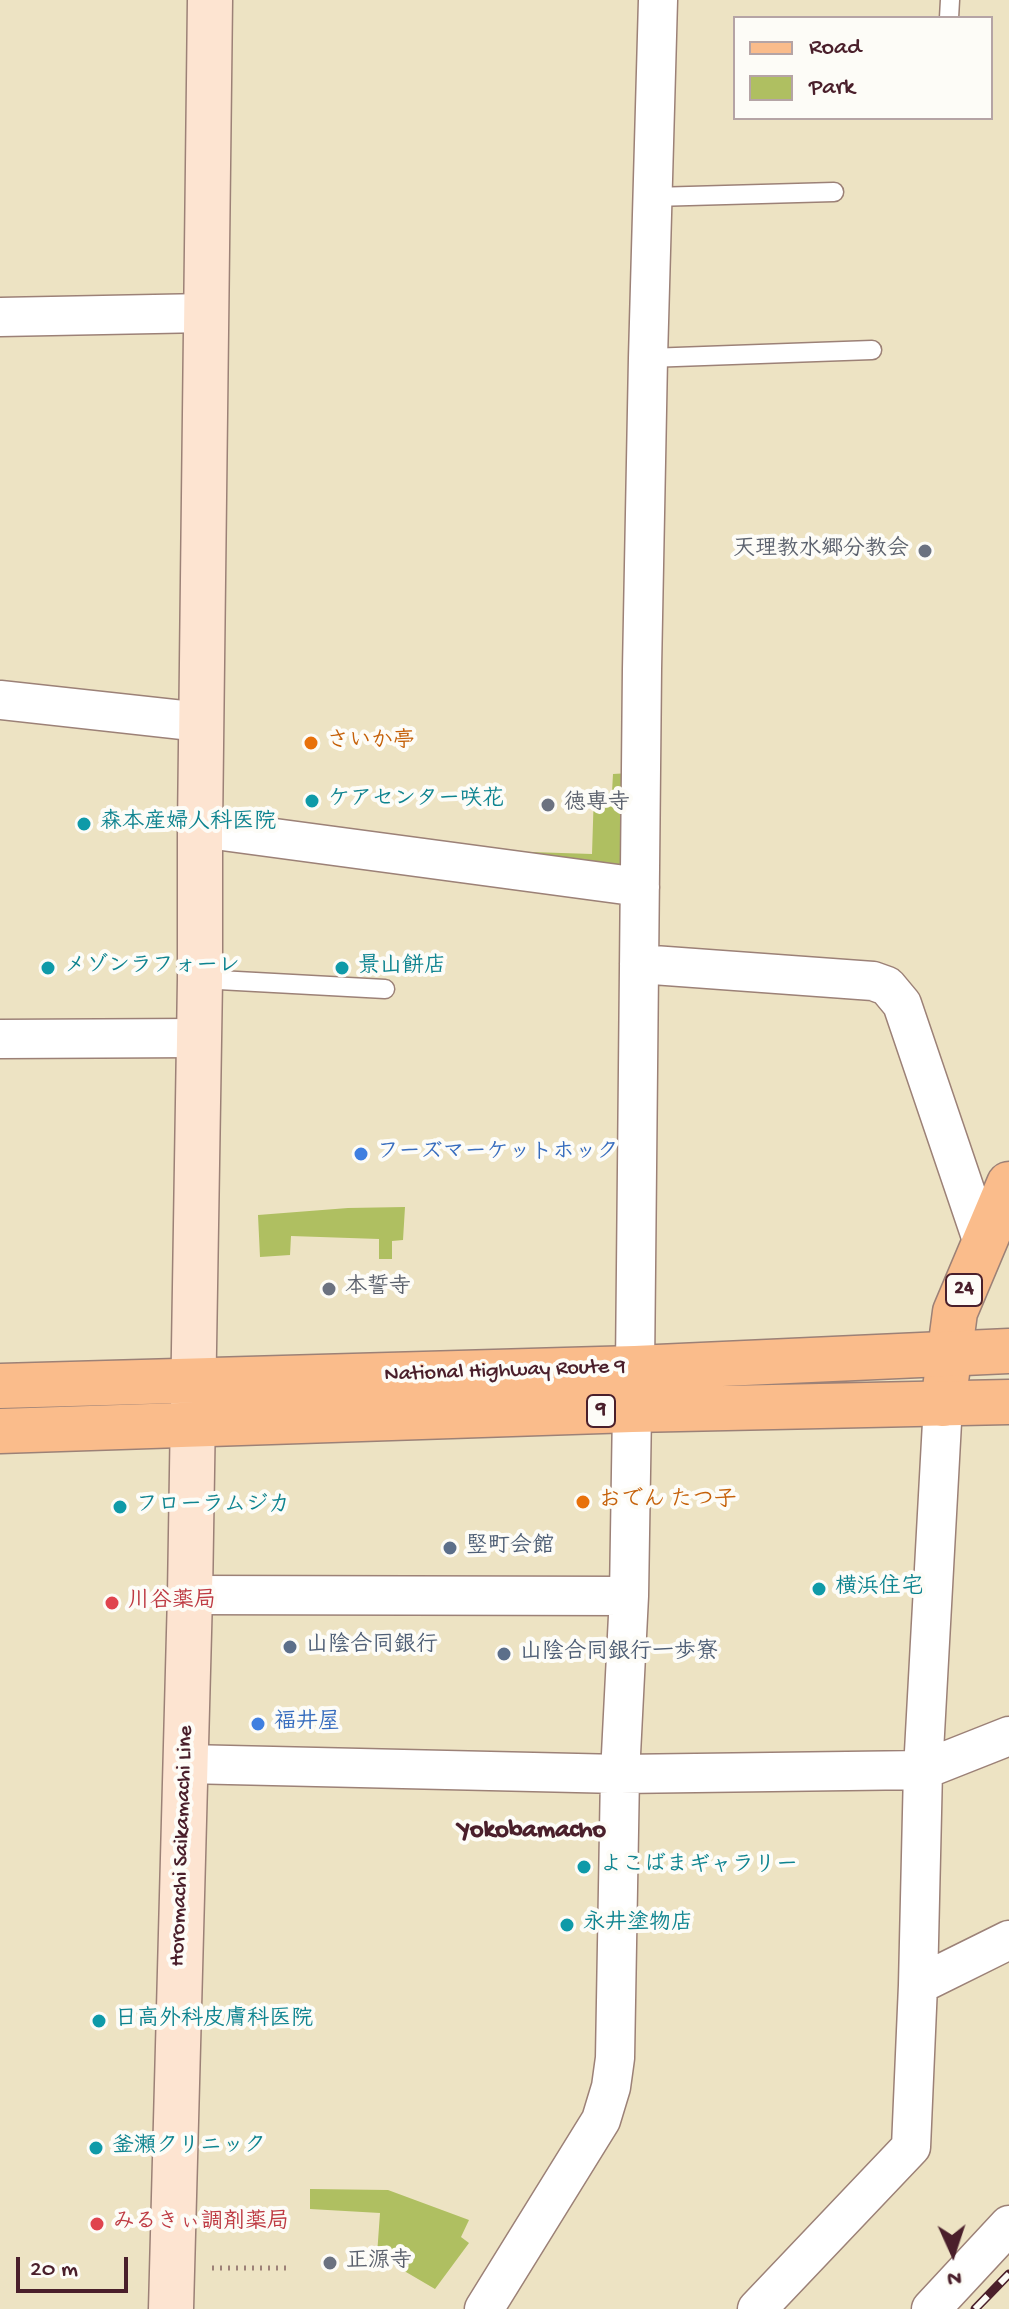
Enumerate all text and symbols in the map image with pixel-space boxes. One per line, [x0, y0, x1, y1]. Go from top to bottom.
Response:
legend [733, 16, 993, 120]
text: Road [809, 34, 861, 63]
text: Park [809, 74, 855, 103]
place label: 天理教水郷分教会 [733, 538, 909, 564]
marker: 天理教水郷分教会 [916, 542, 934, 560]
place label: さいか亭 [327, 730, 415, 756]
marker: さいか亭 [302, 734, 320, 752]
place label: ケアセンター咲花 [328, 788, 504, 814]
marker: ケアセンター咲花 [303, 792, 321, 810]
place label: 徳専寺 [564, 792, 630, 818]
marker: 徳専寺 [539, 796, 557, 814]
place label: 森本産婦人科医院 [100, 811, 276, 837]
marker: 森本産婦人科医院 [75, 815, 93, 833]
place label: メゾンラフォーレ [64, 955, 240, 981]
place label: 景山餅店 [358, 955, 446, 981]
marker: メゾンラフォーレ [39, 959, 57, 977]
marker: 景山餅店 [333, 959, 351, 977]
place label: フーズマーケットホック [377, 1141, 619, 1167]
marker: フーズマーケットホック [352, 1145, 370, 1163]
road number: 24 [946, 1274, 982, 1306]
place label: 本誓寺 [345, 1276, 411, 1302]
marker: 本誓寺 [320, 1280, 338, 1298]
street label: National Highway Route 9 [384, 1355, 626, 1389]
road number: 9 [587, 1395, 615, 1427]
place label: おでん たつ子 [599, 1489, 736, 1515]
marker: おでん たつ子 [574, 1493, 592, 1511]
place label: フローラムジカ [136, 1494, 290, 1520]
marker: フローラムジカ [111, 1498, 129, 1516]
place label: 竪町会館 [466, 1535, 554, 1561]
marker: 竪町会館 [441, 1539, 459, 1557]
place label: 横浜住宅 [835, 1576, 923, 1602]
marker: 横浜住宅 [810, 1580, 828, 1598]
place label: 川谷薬局 [128, 1590, 216, 1616]
marker: 川谷薬局 [103, 1594, 121, 1612]
place label: 山陰合同銀行 [306, 1634, 438, 1660]
marker: 山陰合同銀行 [281, 1638, 299, 1656]
place label: 山陰合同銀行一歩寮 [520, 1641, 718, 1667]
marker: 山陰合同銀行一歩寮 [495, 1645, 513, 1663]
place label: 福井屋 [274, 1711, 340, 1737]
marker: 福井屋 [249, 1715, 267, 1733]
street label: Horomachi Saikamachi Line [166, 1725, 200, 1967]
district label: Yokobamacho [458, 1816, 606, 1848]
place label: よこばまギャラリー [600, 1854, 798, 1880]
marker: よこばまギャラリー [575, 1858, 593, 1876]
place label: 永井塗物店 [583, 1912, 693, 1938]
marker: 永井塗物店 [558, 1916, 576, 1934]
place label: 日高外科皮膚科医院 [115, 2008, 313, 2034]
marker: 日高外科皮膚科医院 [90, 2012, 108, 2030]
place label: 釜瀬クリニック [112, 2135, 266, 2161]
marker: 釜瀬クリニック [87, 2139, 105, 2157]
place label: みるきぃ調剤薬局 [113, 2211, 289, 2237]
north arrow [913, 2213, 993, 2293]
marker: みるきぃ調剤薬局 [88, 2215, 106, 2233]
scale bar [20, 2241, 132, 2291]
place label: 正源寺 [346, 2250, 412, 2276]
marker: 正源寺 [321, 2254, 339, 2272]
text: 20 m [30, 2256, 78, 2285]
text: N [946, 2264, 962, 2290]

